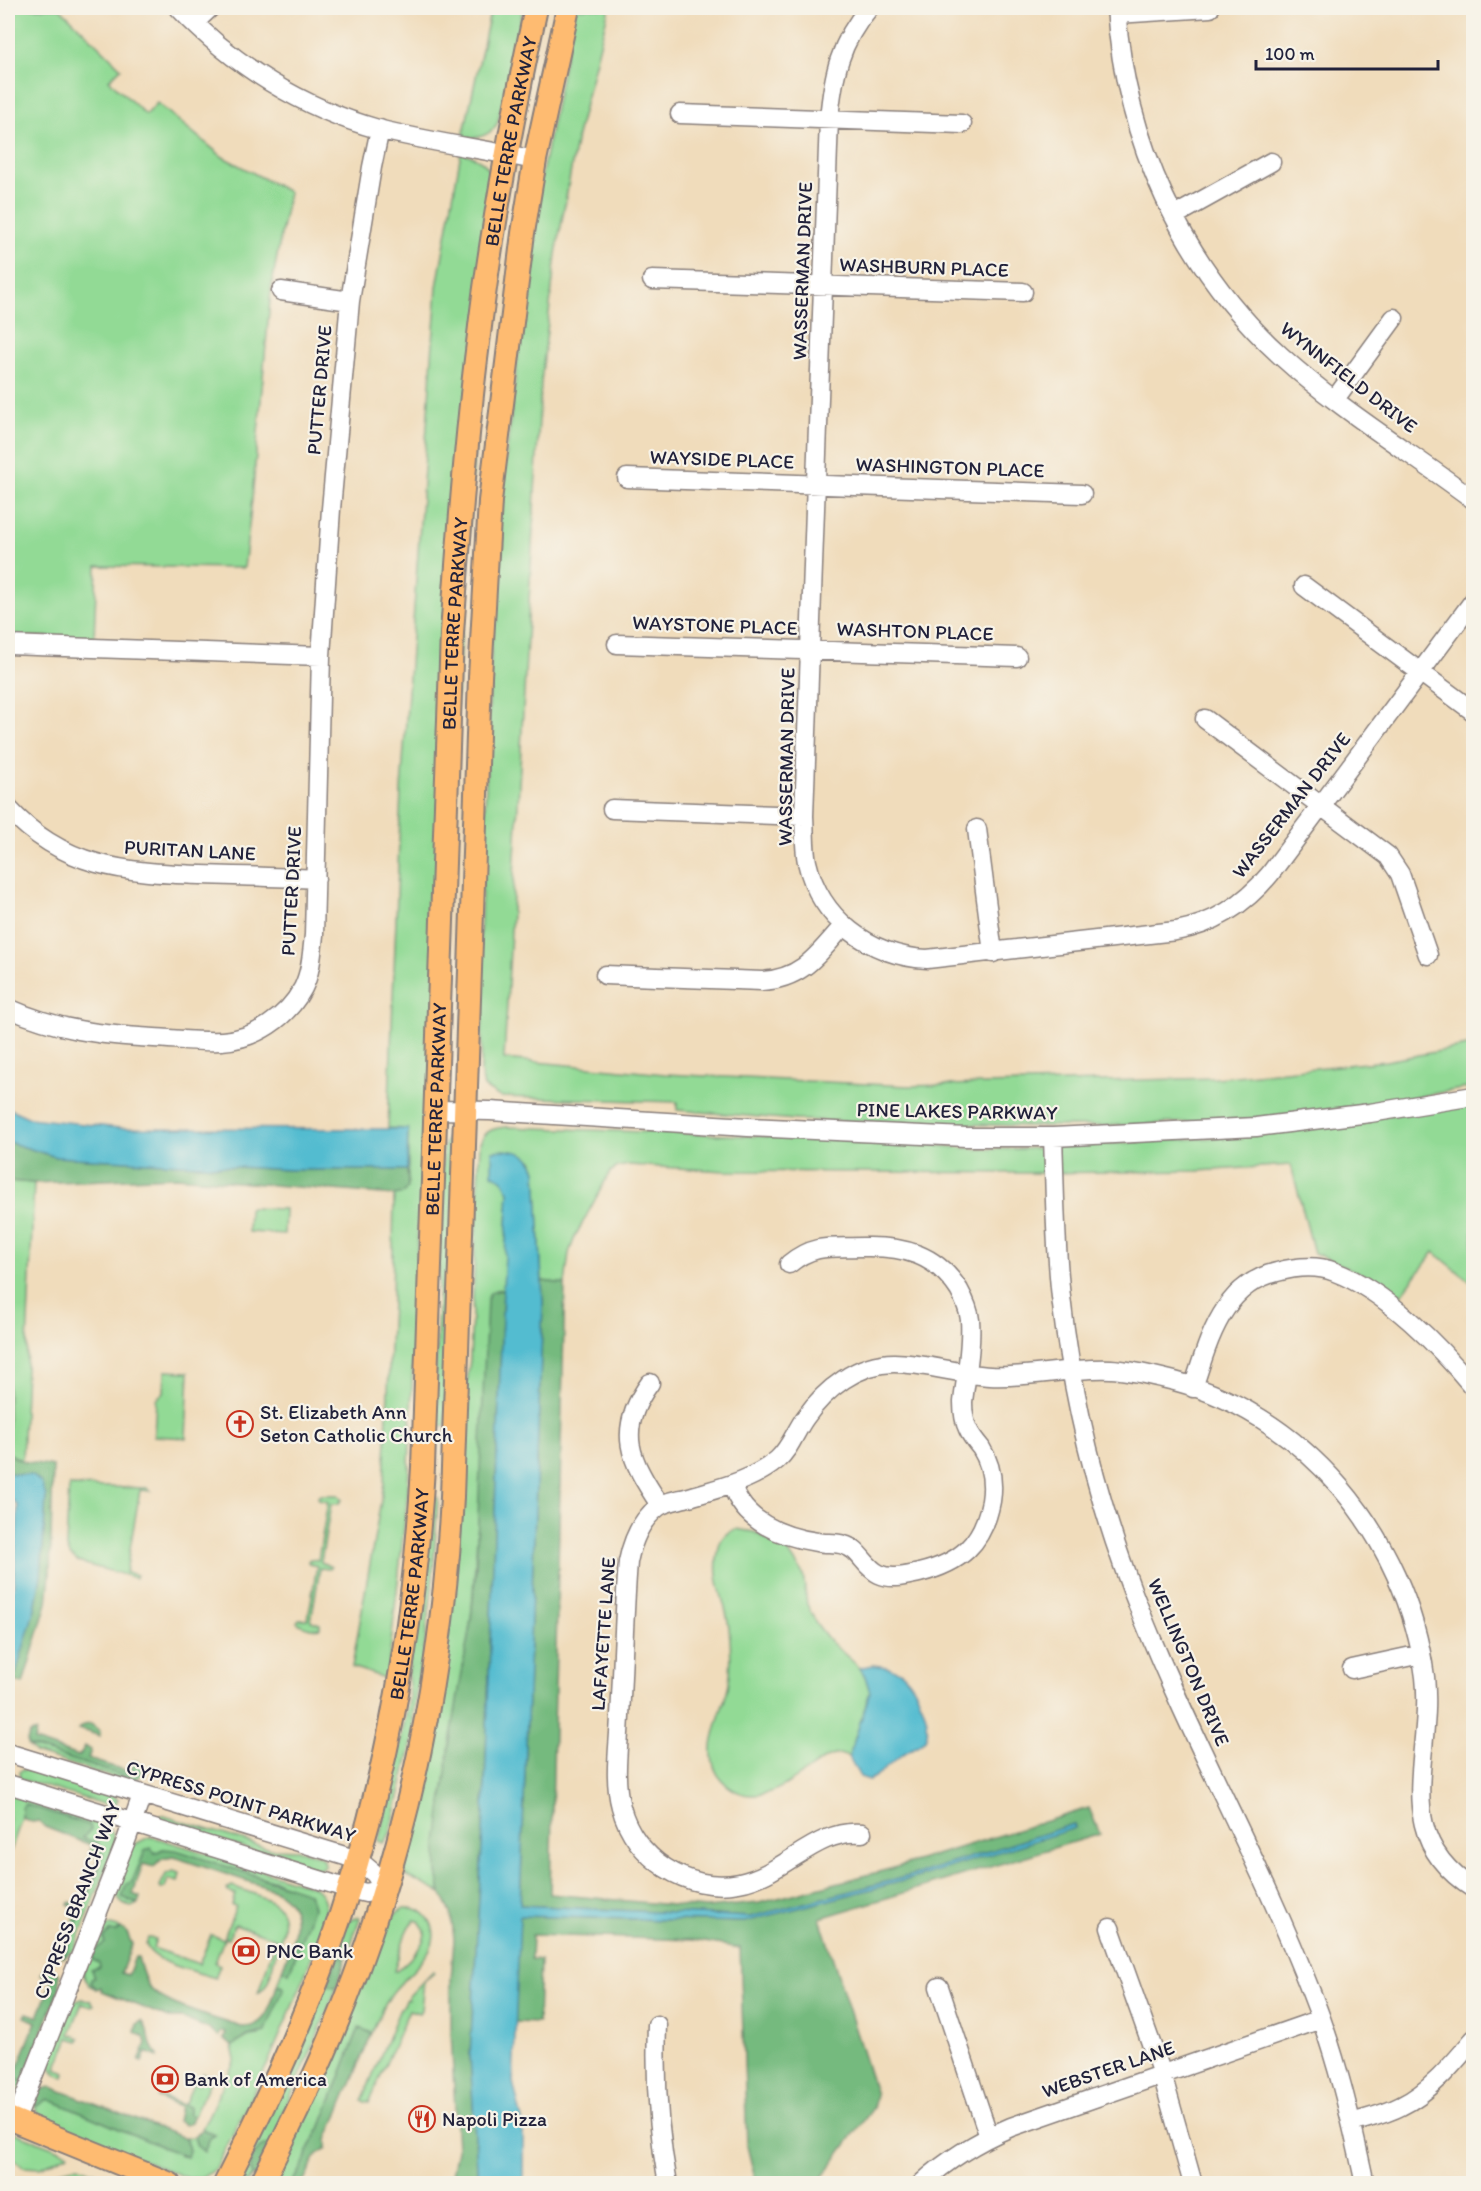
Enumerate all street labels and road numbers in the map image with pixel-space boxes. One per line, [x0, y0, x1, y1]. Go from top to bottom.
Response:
street label: BELLE TERRE PARKWAY [479, 33, 542, 248]
street label: WASSERMAN DRIVE [787, 181, 817, 361]
street label: WASHBURN PLACE [839, 252, 1009, 282]
street label: WYNNFIELD DRIVE [1276, 316, 1422, 438]
street label: PUTTER DRIVE [301, 324, 337, 456]
street label: WAYSIDE PLACE [649, 444, 795, 474]
street label: WASHINGTON PLACE [855, 452, 1045, 482]
street label: BELLE TERRE PARKWAY [437, 516, 473, 730]
street label: WAYSTONE PLACE [632, 610, 798, 640]
street label: WASHTON PLACE [836, 616, 994, 646]
street label: WASSERMAN DRIVE [772, 668, 800, 846]
street label: WASSERMAN DRIVE [1227, 727, 1355, 883]
street label: PUTTER DRIVE [276, 825, 306, 957]
street label: PURITAN LANE [124, 835, 256, 865]
street label: BELLE TERRE PARKWAY [420, 1002, 451, 1216]
street label: PINE LAKES PARKWAY [856, 1097, 1058, 1125]
street label: BELLE TERRE PARKWAY [384, 1487, 434, 1702]
street label: LAFAYETTE LANE [586, 1556, 620, 1712]
street label: WELLINGTON DRIVE [1143, 1575, 1235, 1749]
street label: CYPRESS POINT PARKWAY [123, 1755, 359, 1848]
street label: CYPRESS BRANCH WAY [28, 1797, 126, 2002]
street label: WEBSTER LANE [1038, 2035, 1178, 2103]

